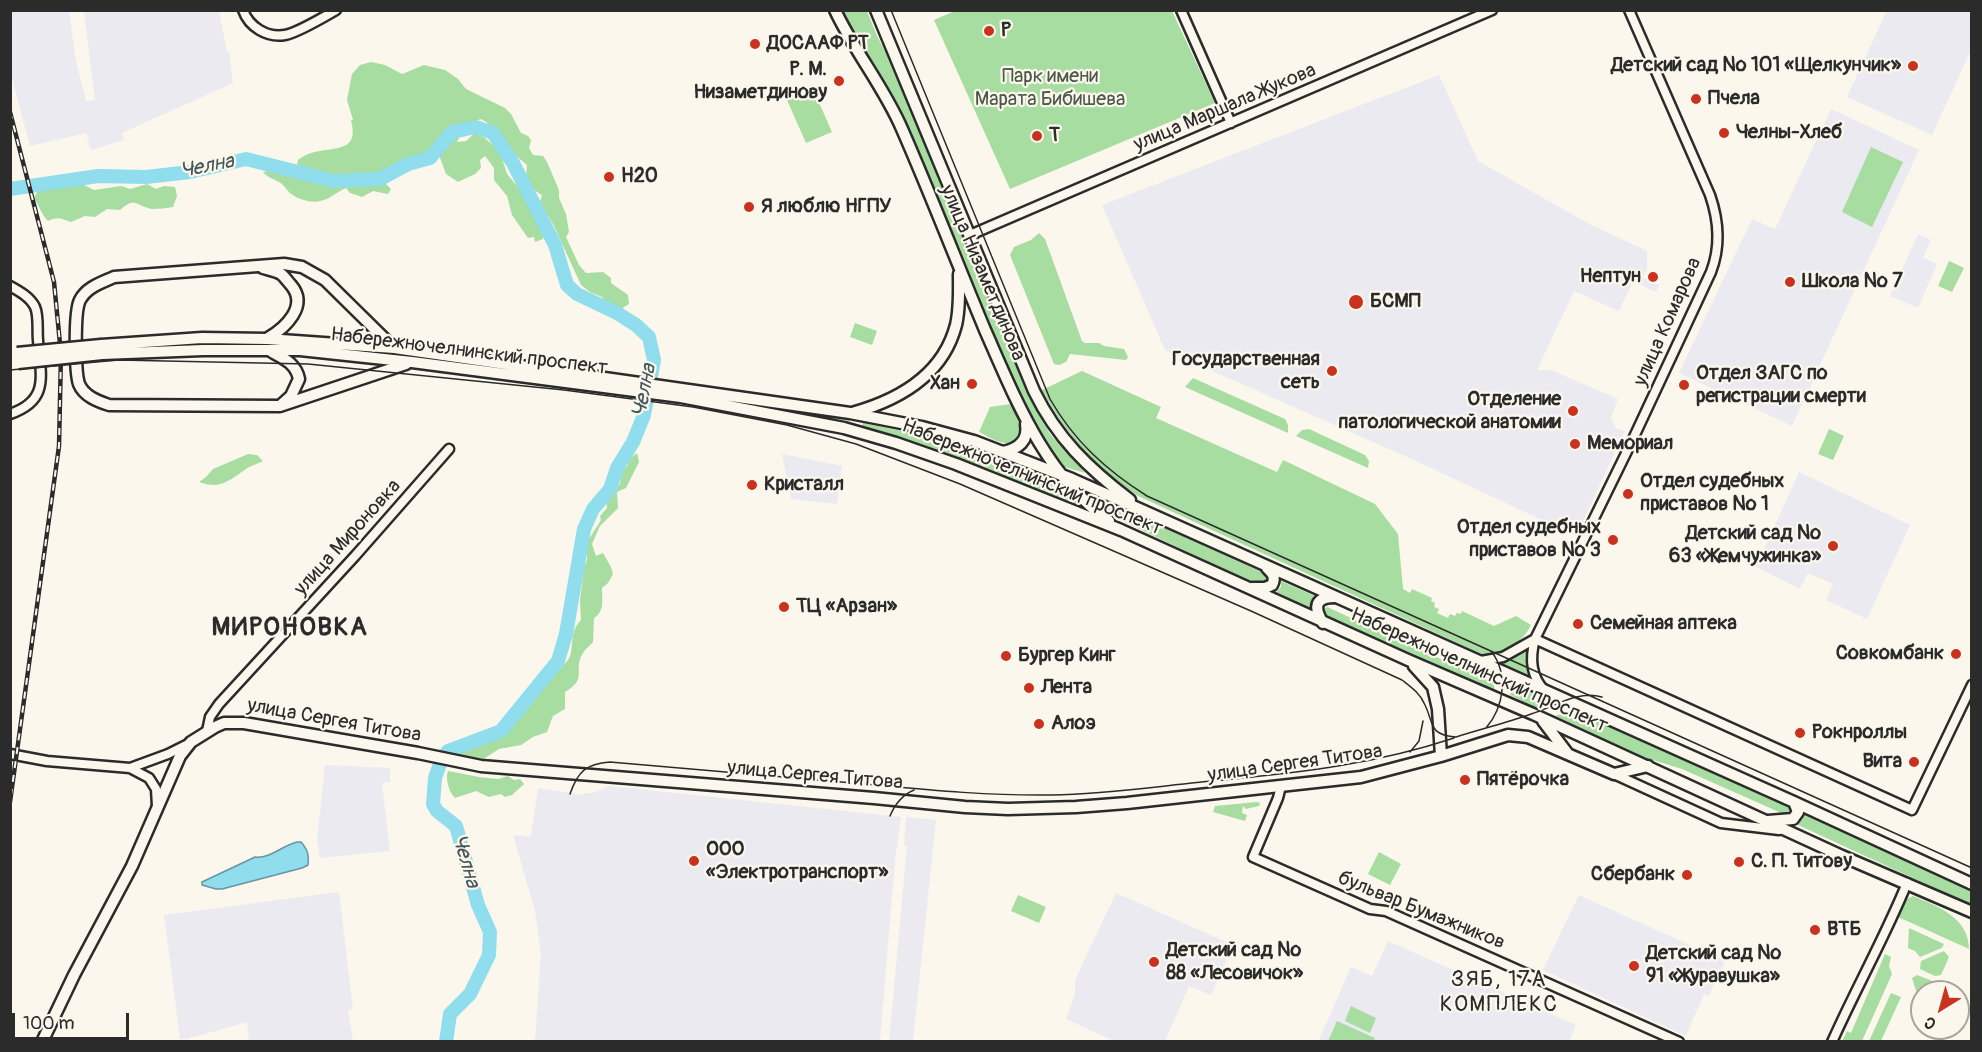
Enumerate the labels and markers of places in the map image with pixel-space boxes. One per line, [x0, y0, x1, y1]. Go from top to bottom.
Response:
place label: Р [1001, 19, 1011, 43]
marker: Р [982, 24, 996, 38]
place label: ДОСААФ РТ [767, 32, 869, 56]
marker: ДОСААФ РТ [748, 37, 762, 51]
place label: Детский сад № 101 «Щелкунчик» [1611, 54, 1901, 78]
place label: Р. М. Низаметдинову [693, 58, 827, 105]
marker: Детский сад № 101 «Щелкунчик» [1906, 59, 1920, 73]
marker: Р. М. Низаметдинову [832, 74, 846, 88]
place label: Пчела [1708, 87, 1760, 111]
marker: Пчела [1689, 92, 1703, 106]
place label: Челны-Хлеб [1736, 121, 1842, 145]
place label: Т [1049, 124, 1060, 148]
marker: Челны-Хлеб [1717, 126, 1731, 140]
marker: Т [1030, 129, 1044, 143]
place label: H2O [621, 165, 658, 189]
marker: H2O [602, 170, 616, 184]
place label: Я люблю НГПУ [761, 195, 891, 219]
marker: Я люблю НГПУ [742, 200, 756, 214]
place label: Нептун [1580, 265, 1641, 289]
marker: Нептун [1646, 270, 1660, 284]
place label: Школа № 7 [1802, 270, 1903, 294]
marker: Школа № 7 [1783, 275, 1797, 289]
place label: БСМП [1370, 290, 1421, 314]
marker: БСМП [1347, 293, 1365, 311]
place label: Государственная сеть [1172, 348, 1320, 395]
place label: Отдел ЗАГС по регистрации смерти [1696, 362, 1866, 409]
marker: Государственная сеть [1325, 364, 1339, 378]
place label: Хан [930, 372, 960, 396]
marker: Хан [965, 377, 979, 391]
marker: Отдел ЗАГС по регистрации смерти [1677, 378, 1691, 392]
place label: Отделение патологической анатомии [1338, 388, 1561, 435]
marker: Отделение патологической анатомии [1566, 404, 1580, 418]
place label: Мемориал [1587, 432, 1673, 456]
marker: Мемориал [1568, 437, 1582, 451]
place label: Отдел судебных приставов № 1 [1640, 470, 1784, 517]
place label: Кристалл [764, 473, 844, 497]
marker: Кристалл [745, 478, 759, 492]
marker: Отдел судебных приставов № 1 [1621, 487, 1635, 501]
place label: Отдел судебных приставов № 3 [1457, 516, 1601, 563]
place label: Детский сад № 63 «Жемчужинка» [1669, 522, 1821, 569]
marker: Отдел судебных приставов № 3 [1606, 533, 1620, 547]
marker: Детский сад № 63 «Жемчужинка» [1826, 539, 1840, 553]
place label: ТЦ «Арзан» [796, 595, 897, 619]
marker: ТЦ «Арзан» [777, 600, 791, 614]
place label: Семейная аптека [1590, 612, 1737, 636]
marker: Семейная аптека [1571, 617, 1585, 631]
place label: Совкомбанк [1836, 642, 1944, 666]
place label: Бургер Кинг [1018, 644, 1116, 668]
marker: Совкомбанк [1949, 647, 1963, 661]
marker: Бургер Кинг [999, 649, 1013, 663]
place label: Лента [1041, 676, 1092, 700]
marker: Лента [1022, 681, 1036, 695]
place label: Алоэ [1051, 712, 1096, 736]
marker: Алоэ [1032, 717, 1046, 731]
place label: Рокнроллы [1812, 721, 1907, 745]
marker: Рокнроллы [1793, 726, 1807, 740]
place label: Вита [1862, 750, 1902, 774]
marker: Вита [1907, 755, 1921, 769]
place label: Пятёрочка [1477, 768, 1569, 792]
marker: Пятёрочка [1458, 773, 1472, 787]
place label: ООО «Электротранспорт» [706, 838, 888, 885]
place label: С. П. Титову [1751, 850, 1852, 874]
marker: ООО «Электротранспорт» [687, 854, 701, 868]
marker: С. П. Титову [1732, 855, 1746, 869]
place label: Сбербанк [1591, 863, 1675, 887]
marker: Сбербанк [1680, 868, 1694, 882]
place label: ВТБ [1827, 918, 1861, 942]
marker: ВТБ [1808, 923, 1822, 937]
place label: Детский сад № 88 «Лесовичок» [1166, 939, 1303, 986]
place label: Детский сад № 91 «Журавушка» [1646, 942, 1781, 989]
marker: Детский сад № 88 «Лесовичок» [1147, 955, 1161, 969]
marker: Детский сад № 91 «Журавушка» [1627, 959, 1641, 973]

